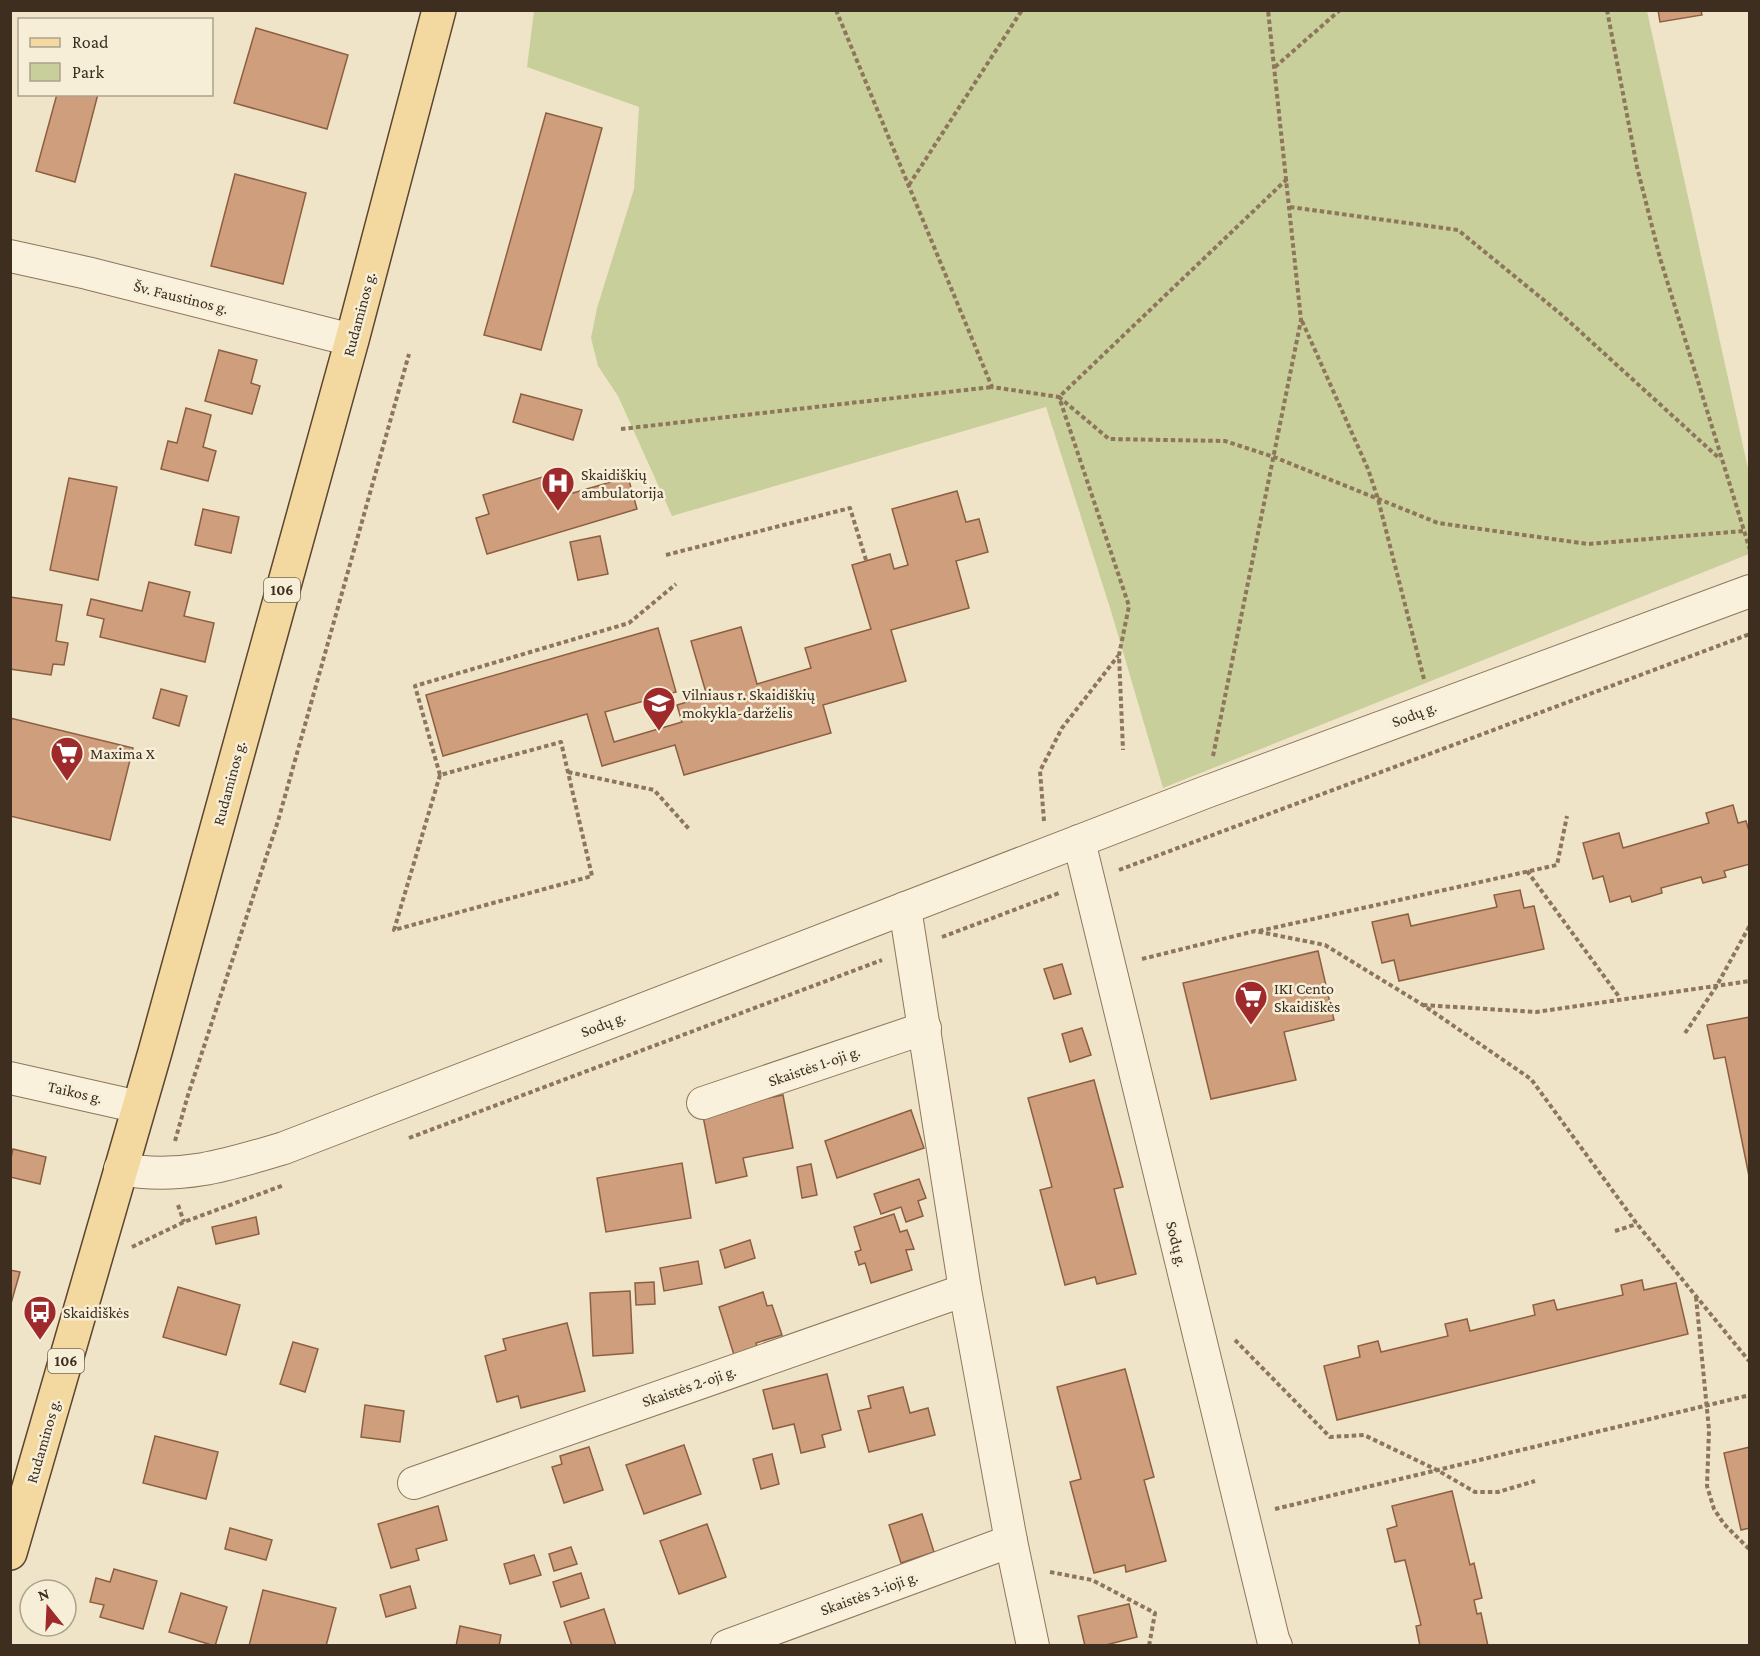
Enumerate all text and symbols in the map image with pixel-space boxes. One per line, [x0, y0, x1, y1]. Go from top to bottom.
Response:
legend [18, 18, 213, 96]
text: Road [72, 32, 109, 52]
text: Park [72, 62, 104, 82]
street label: Rudaminos g. [340, 270, 379, 358]
street label: Šv. Faustinos g. [132, 277, 230, 318]
hospital icon: Skaidiškių ambulatorija [540, 465, 576, 512]
place label: Skaidiškių ambulatorija [581, 466, 665, 502]
road number: 106 [264, 578, 300, 602]
school or university icon: Vilniaus r. Skaidiškių mokykla-darželis [641, 685, 677, 732]
place label: Vilniaus r. Skaidiškių mokykla-darželis [682, 686, 816, 722]
street label: Sodų g. [1389, 698, 1439, 731]
supermarket icon: Maxima X [49, 735, 85, 782]
street label: Rudaminos g. [210, 739, 249, 827]
place label: Maxima X [90, 745, 156, 762]
supermarket icon: IKI Cento Skaidiškės [1233, 979, 1269, 1026]
place label: IKI Cento Skaidiškės [1274, 980, 1340, 1015]
street label: Sodų g. [578, 1008, 628, 1041]
street label: Skaistės 1-oji g. [766, 1042, 862, 1091]
street label: Taikos g. [46, 1077, 104, 1108]
street label: Sodų g. [1162, 1219, 1191, 1269]
bus stop icon: Skaidiškės [22, 1294, 58, 1341]
place label: Skaidiškės [63, 1304, 129, 1321]
road number: 106 [48, 1349, 84, 1373]
street label: Skaistės 2-oji g. [640, 1362, 739, 1411]
street label: Rudaminos g. [23, 1397, 64, 1485]
street label: Skaistės 3-ioji g. [818, 1568, 920, 1619]
north arrow [18, 1578, 78, 1638]
text: N [36, 1584, 51, 1604]

